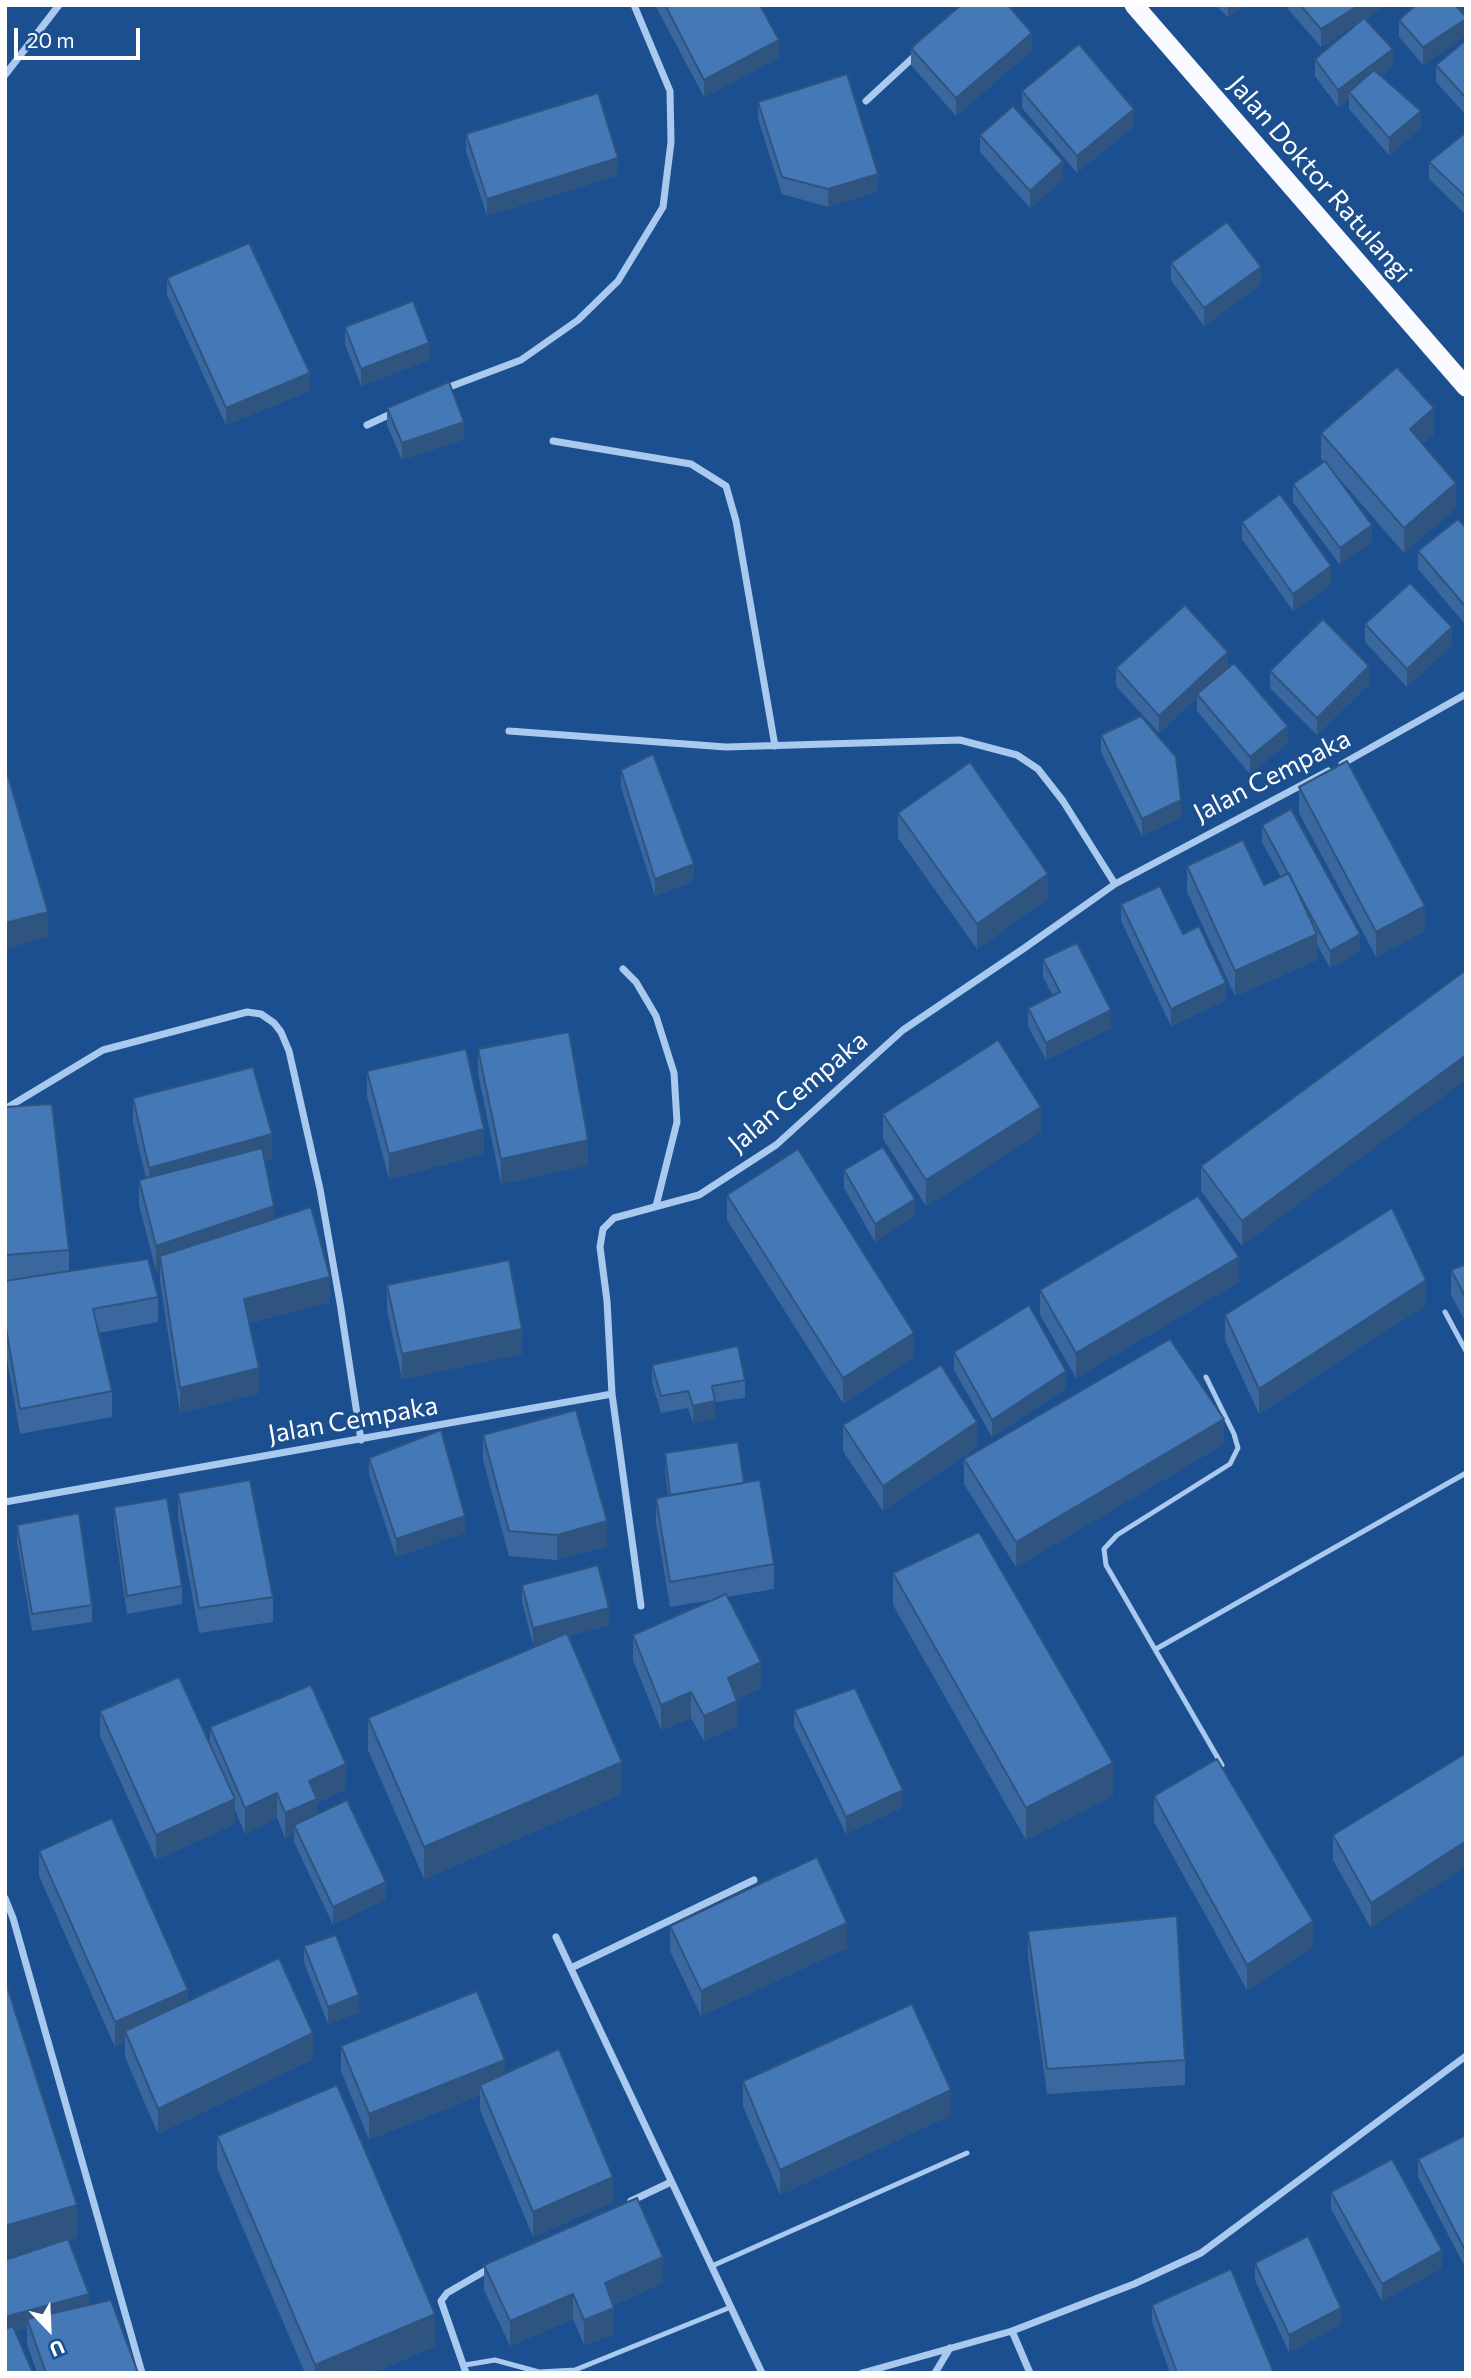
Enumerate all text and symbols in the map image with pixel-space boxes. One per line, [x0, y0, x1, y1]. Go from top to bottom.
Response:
scale bar [18, 14, 144, 58]
text: 20 m [27, 27, 75, 52]
street label: Jalan Doktor Ratulangi [1222, 69, 1418, 289]
street label: Jalan Cempaka [1188, 723, 1356, 829]
street label: Jalan Cempaka [722, 1025, 874, 1159]
street label: Jalan Cempaka [266, 1390, 440, 1450]
north arrow [14, 2294, 84, 2364]
text: U [47, 2336, 68, 2362]

